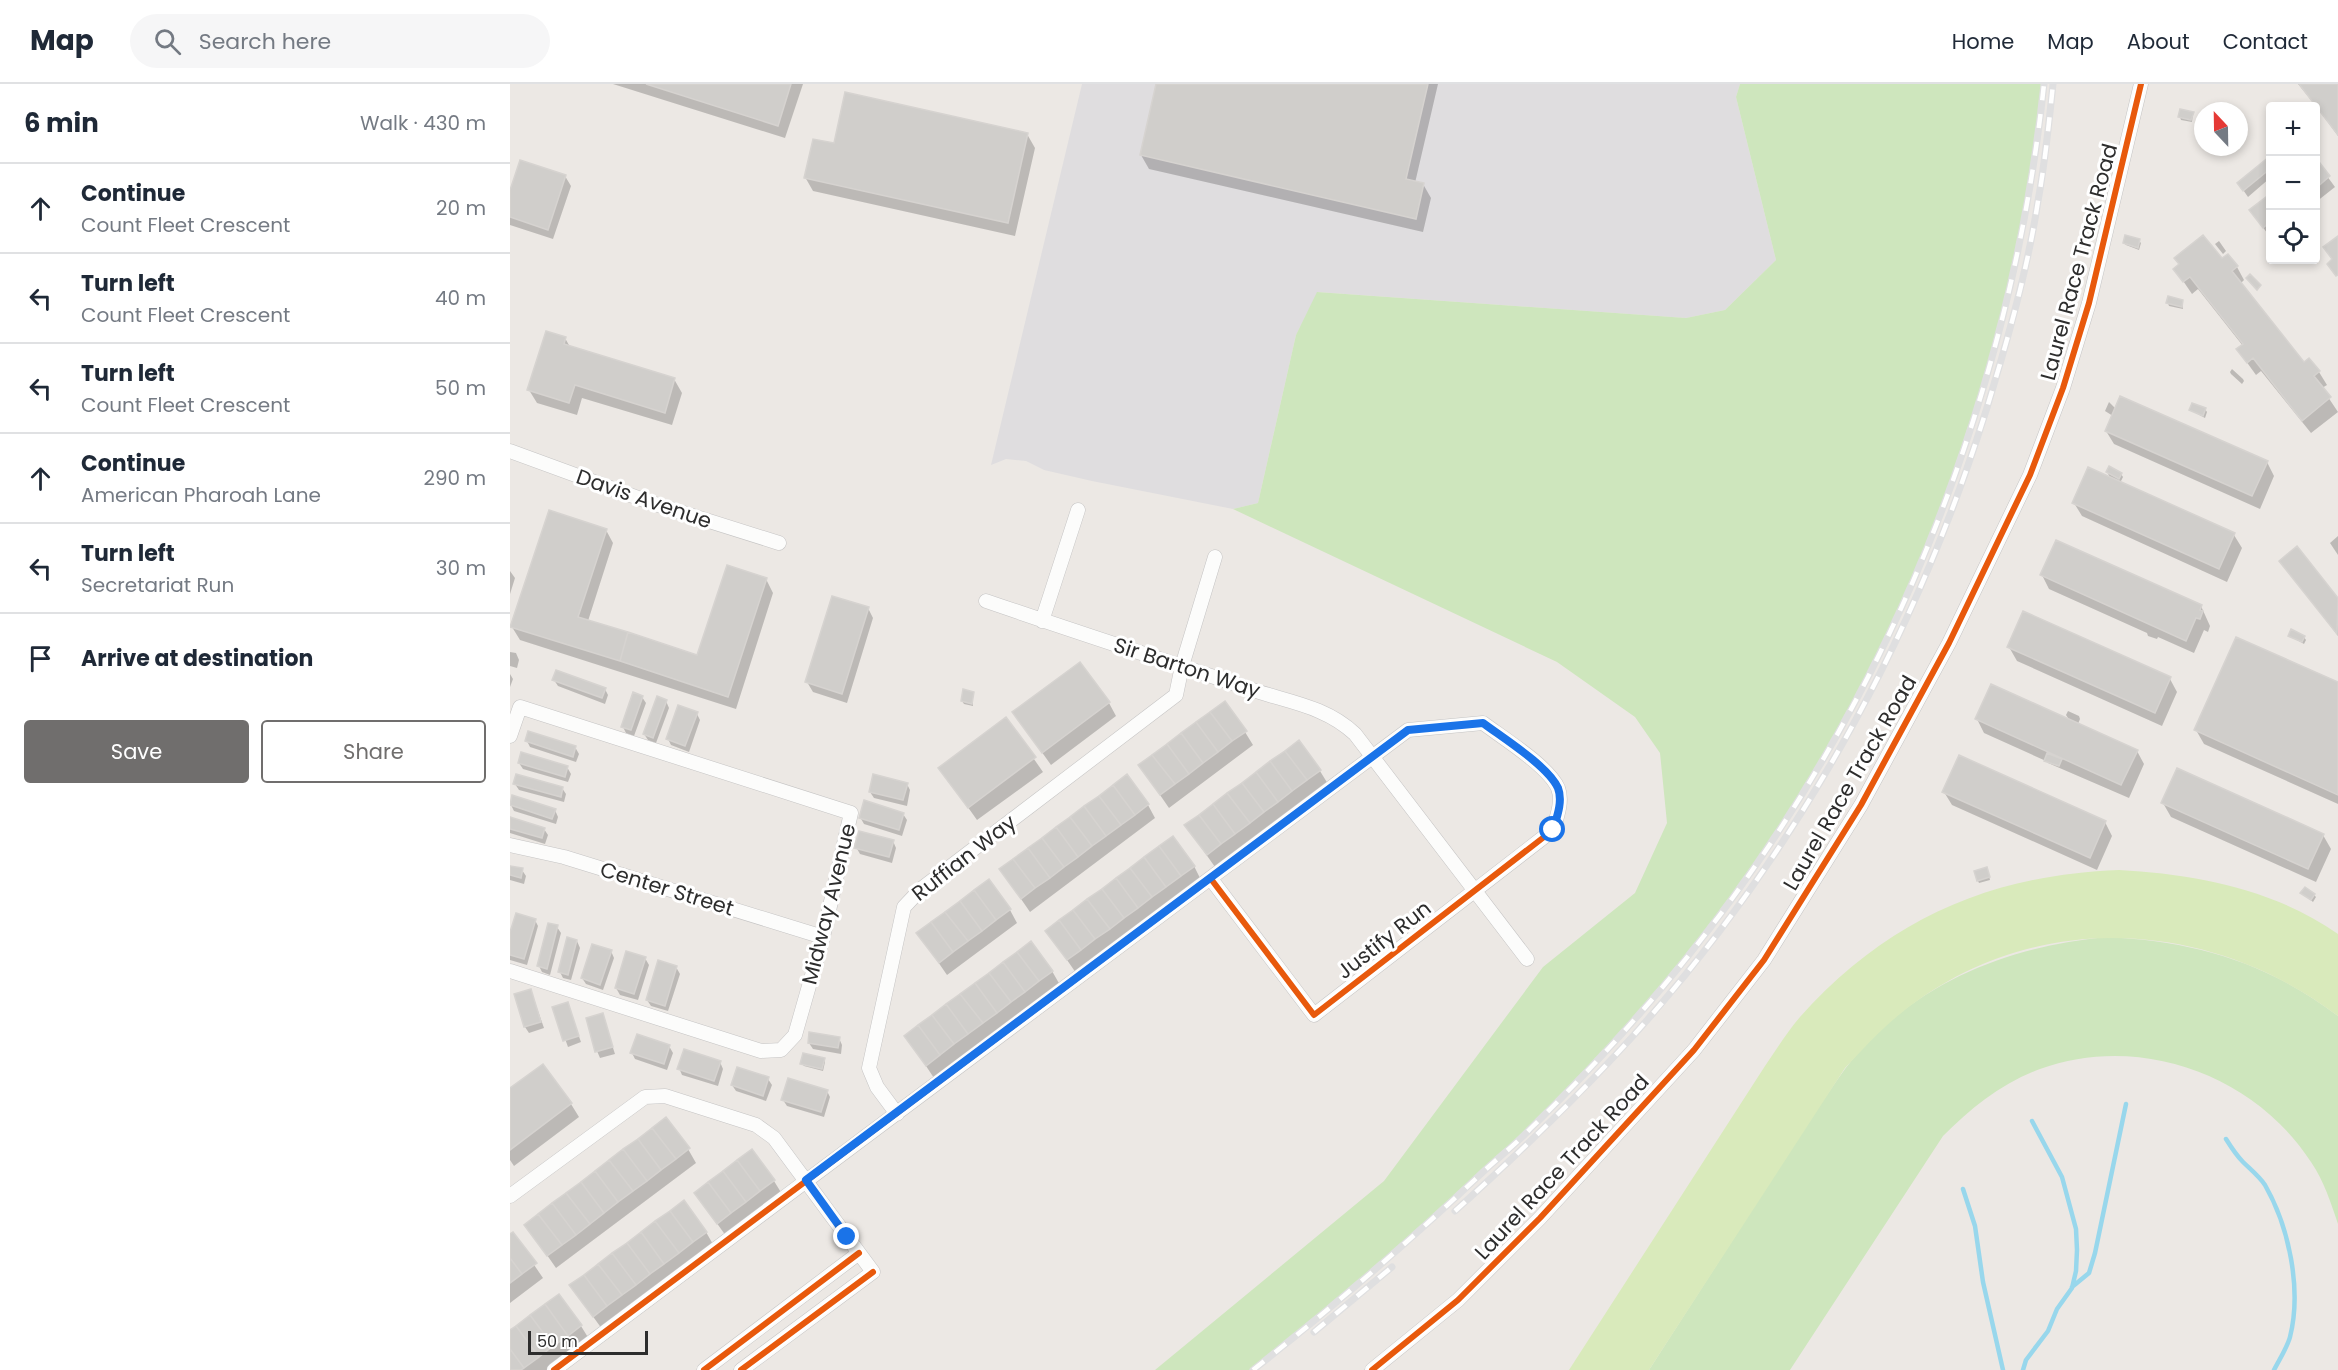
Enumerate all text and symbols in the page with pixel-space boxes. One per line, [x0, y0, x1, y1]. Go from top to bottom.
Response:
search box [130, 14, 550, 68]
text: Map [30, 21, 94, 60]
icon: search [151, 25, 184, 58]
text: Search here [199, 26, 331, 57]
text: Home [1952, 27, 2014, 56]
text: Map [2047, 27, 2094, 56]
text: About [2127, 27, 2190, 56]
text: Contact [2223, 27, 2308, 56]
north arrow [2194, 102, 2248, 156]
map controls [2266, 102, 2320, 264]
button: + [2266, 102, 2320, 156]
text: 6 min [24, 105, 99, 141]
text: Walk · 430 m [360, 109, 486, 137]
street label: Laurel Race Track Road [2033, 140, 2124, 383]
button: − [2266, 156, 2320, 210]
text: Continue [81, 178, 185, 209]
icon: ahead [24, 192, 57, 225]
text: 20 m [436, 194, 486, 222]
button: locate [2266, 210, 2320, 264]
text: Count Fleet Crescent [81, 211, 290, 239]
text: Turn left [81, 268, 175, 299]
icon: left [24, 282, 57, 315]
text: 40 m [435, 284, 486, 312]
text: Count Fleet Crescent [81, 301, 290, 329]
text: Turn left [81, 358, 175, 389]
icon: left [24, 372, 57, 405]
text: 50 m [435, 374, 486, 402]
text: Count Fleet Crescent [81, 391, 290, 419]
text: Continue [81, 448, 185, 479]
icon: ahead [24, 462, 57, 495]
street label: Davis Avenue [573, 462, 716, 535]
text: 290 m [423, 464, 486, 492]
text: American Pharoah Lane [81, 481, 321, 509]
text: Turn left [81, 538, 175, 569]
icon: left [24, 552, 57, 585]
text: 30 m [436, 554, 486, 582]
text: Secretariat Run [81, 571, 234, 599]
street label: Sir Barton Way [1110, 630, 1264, 705]
icon: arrive [24, 642, 57, 675]
text: Arrive at destination [81, 643, 313, 674]
street label: Laurel Race Track Road [1776, 670, 1923, 896]
button: Save [24, 720, 249, 783]
button: Share [261, 720, 486, 783]
street label: Ruffian Way [906, 808, 1022, 907]
route start [1539, 816, 1565, 842]
street label: Midway Avenue [794, 820, 863, 988]
street label: Center Street [597, 854, 737, 923]
street label: Justify Run [1331, 894, 1437, 986]
street label: Laurel Race Track Road [1468, 1068, 1655, 1266]
route end [833, 1223, 859, 1249]
scale bar [528, 1328, 648, 1356]
text: 50 m [537, 1330, 578, 1353]

